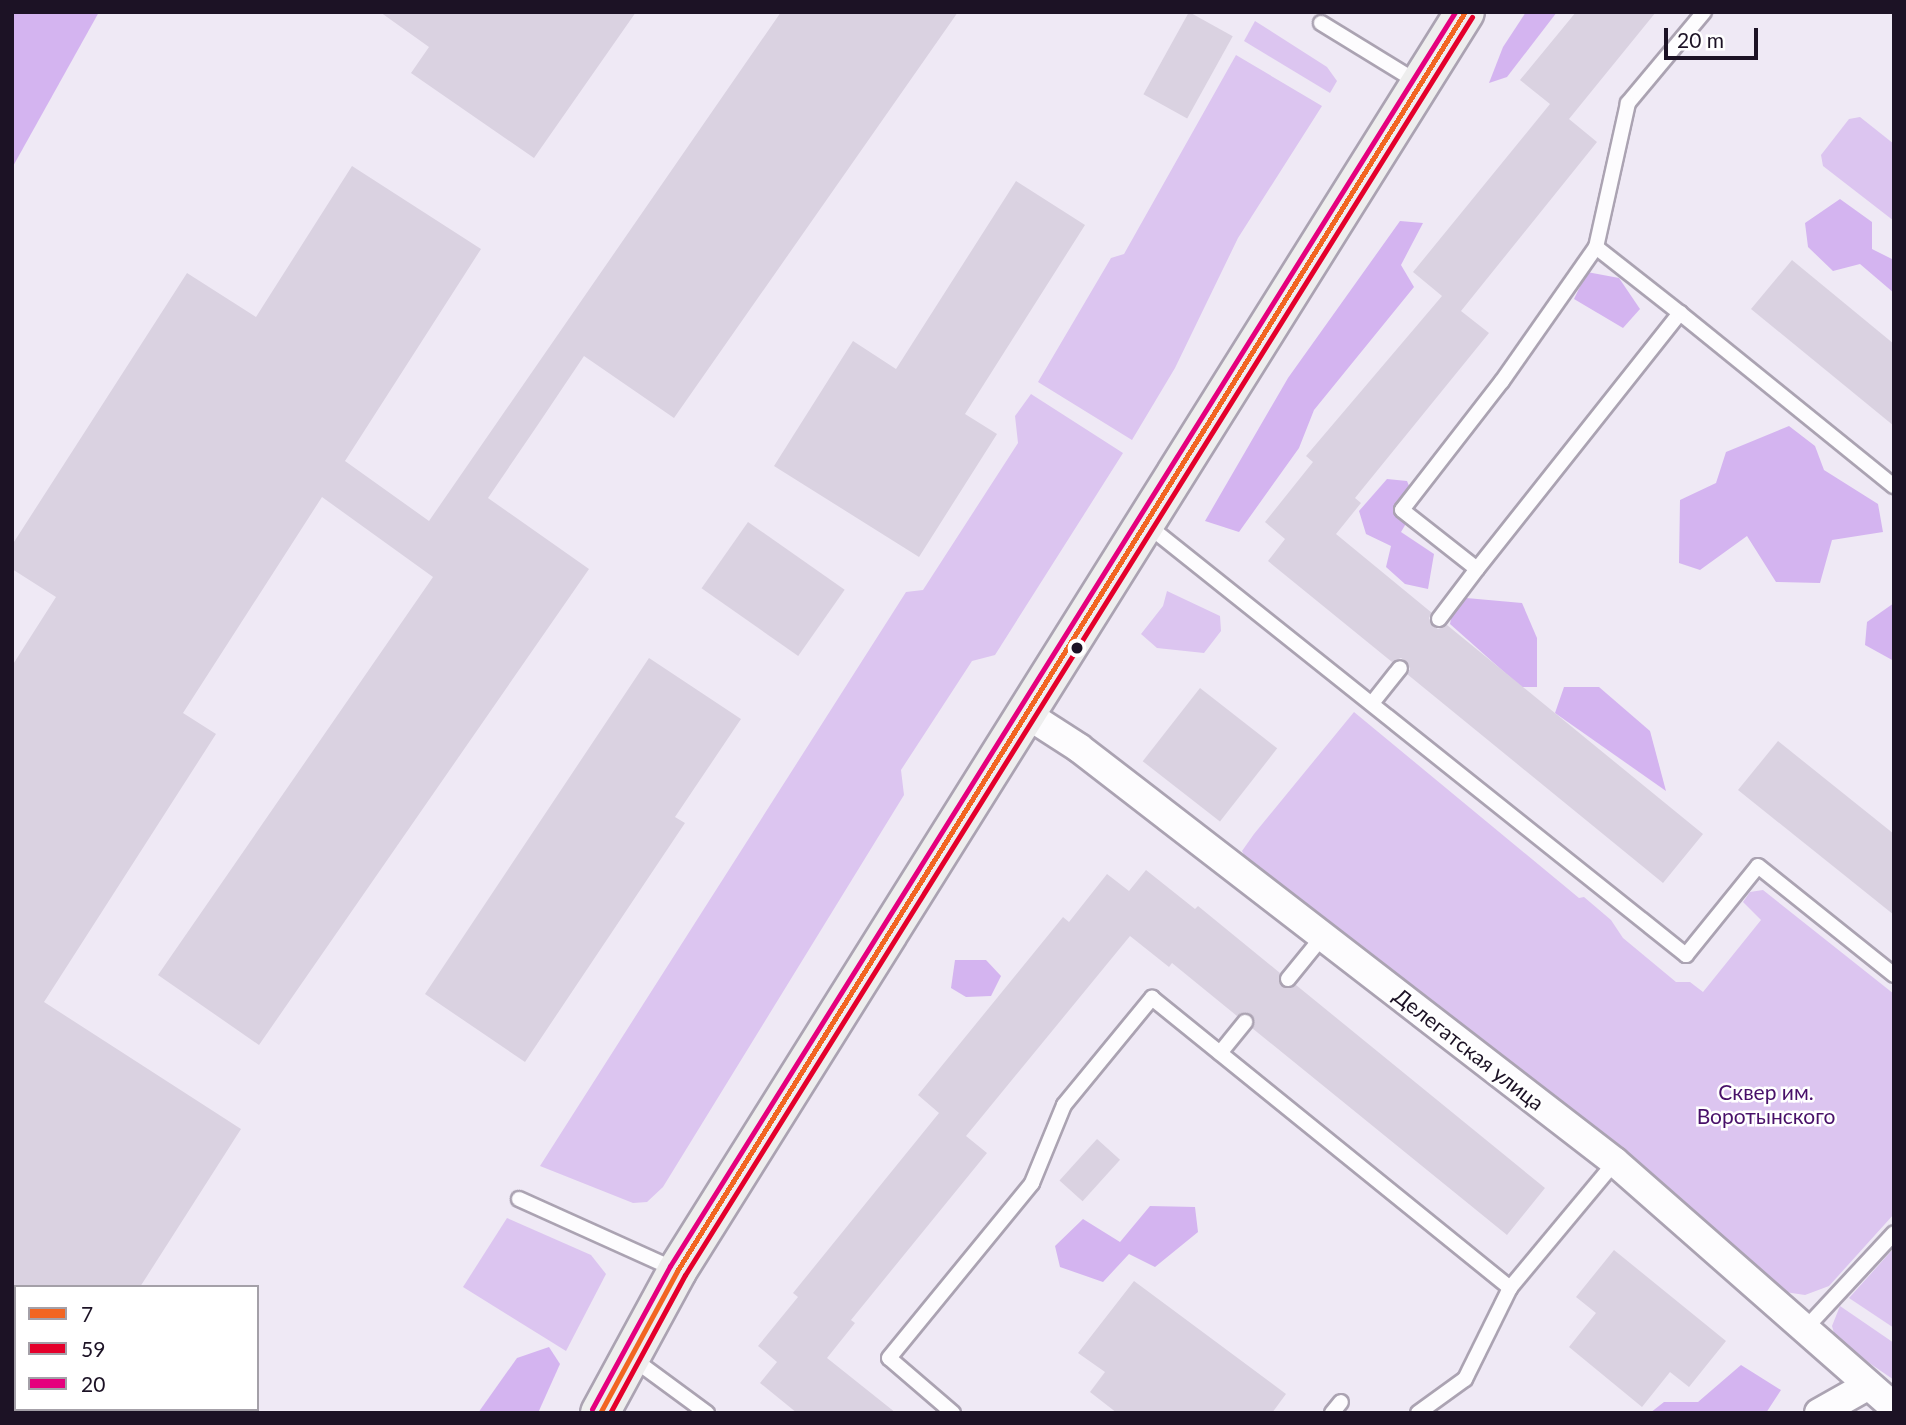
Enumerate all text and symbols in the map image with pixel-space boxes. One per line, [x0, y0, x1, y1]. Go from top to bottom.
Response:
scale bar [1668, 14, 1762, 58]
text: 20 m [1677, 27, 1724, 52]
unlabelled marker [1070, 641, 1084, 655]
street label: Делегатская улица [1389, 983, 1549, 1115]
park label: Сквер им. Воротынского [1697, 1079, 1835, 1129]
legend [14, 1285, 259, 1411]
text: 7 [81, 1301, 93, 1326]
text: 59 [81, 1336, 105, 1361]
text: 20 [81, 1371, 105, 1396]

